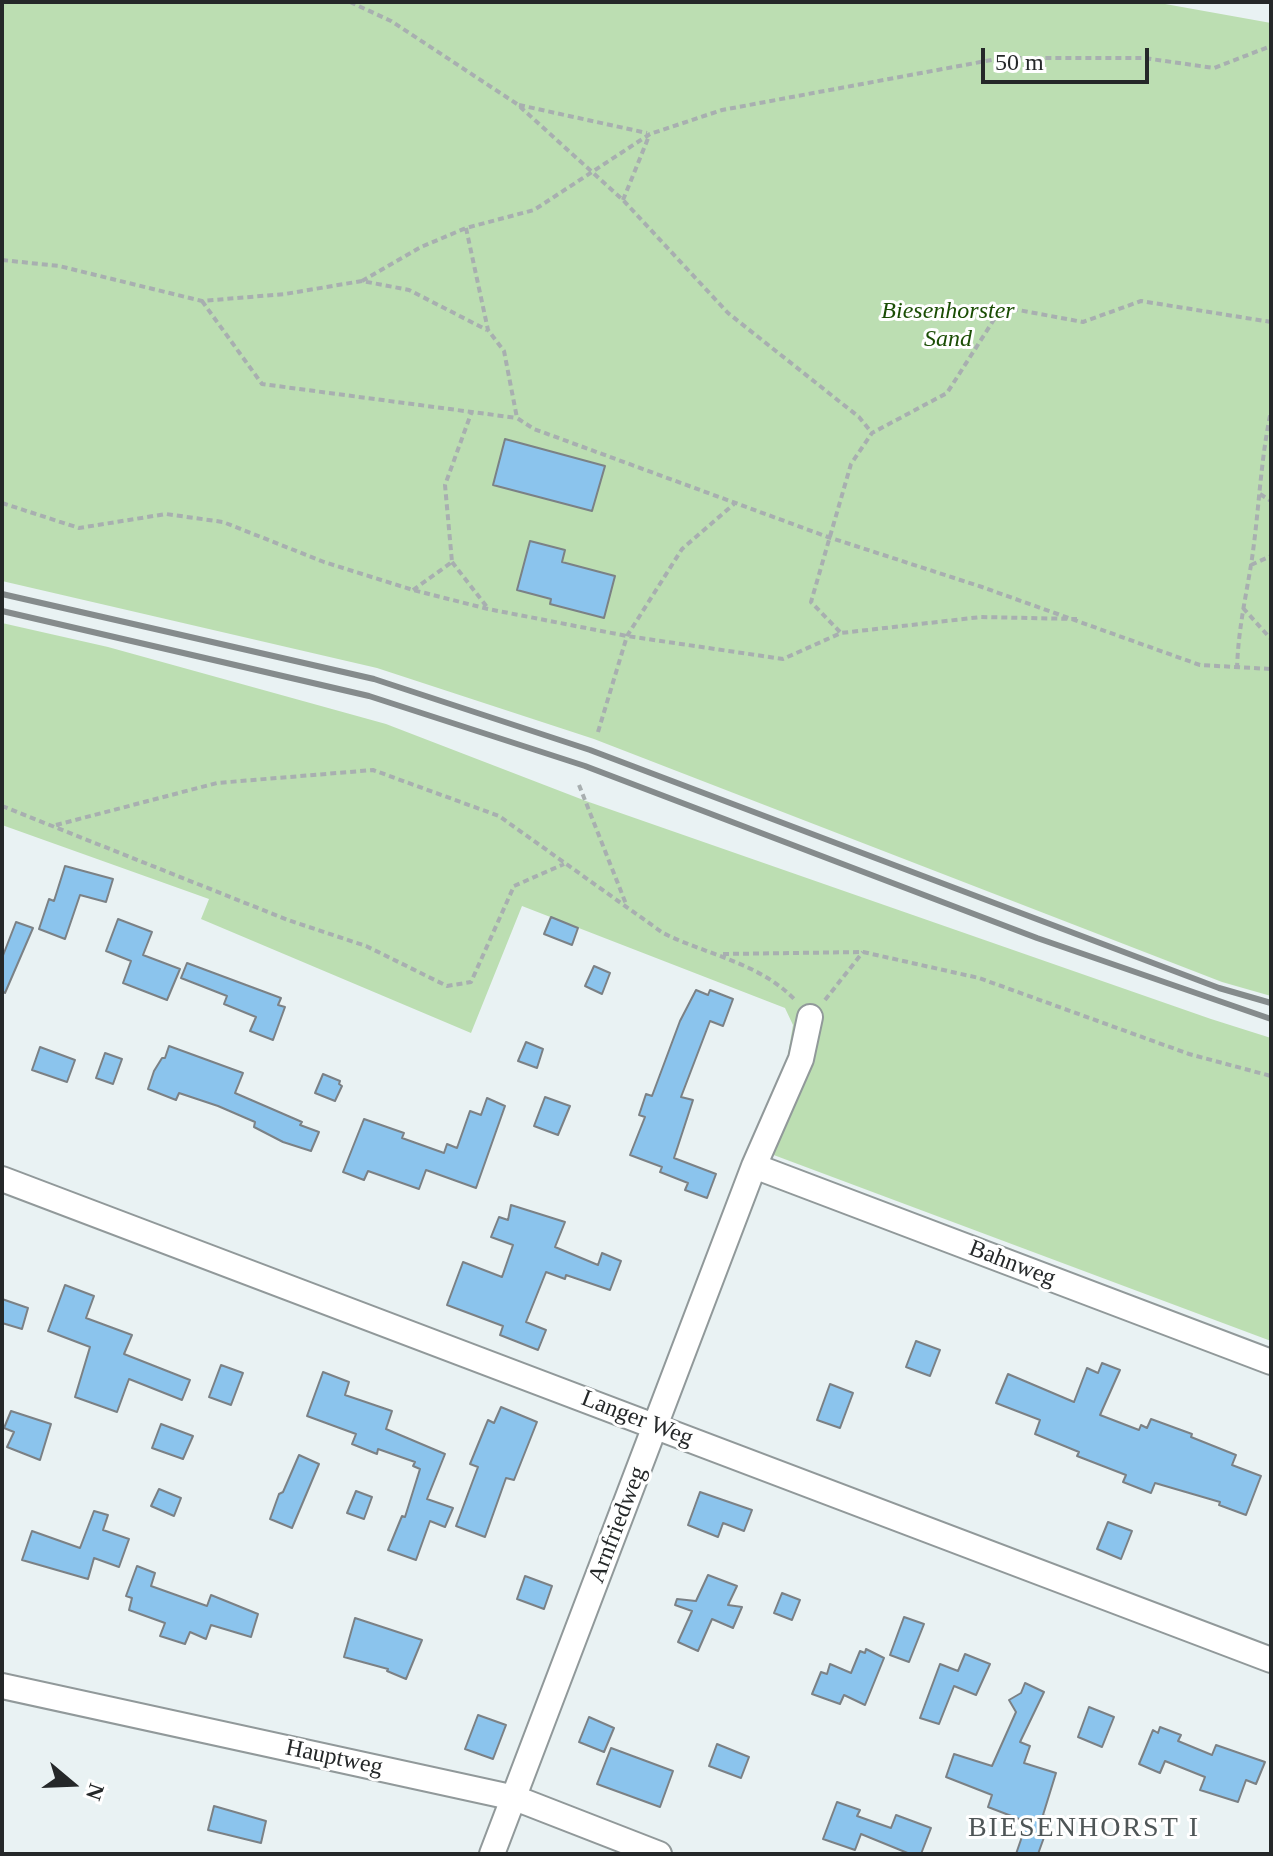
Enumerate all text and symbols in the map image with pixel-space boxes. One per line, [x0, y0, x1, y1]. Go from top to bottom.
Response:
scale bar [985, 32, 1153, 82]
text: 50 m [995, 49, 1044, 75]
park label: Biesenhorster Sand [881, 298, 1015, 354]
street label: Bahnweg [965, 1234, 1059, 1294]
street label: Langer Weg [577, 1385, 697, 1453]
street label: Arnfriedweg [583, 1463, 653, 1587]
street label: Hauptweg [283, 1734, 385, 1782]
north arrow [32, 1744, 112, 1824]
text: N [81, 1780, 110, 1804]
district label: BIESENHORST I [968, 1812, 1200, 1846]

